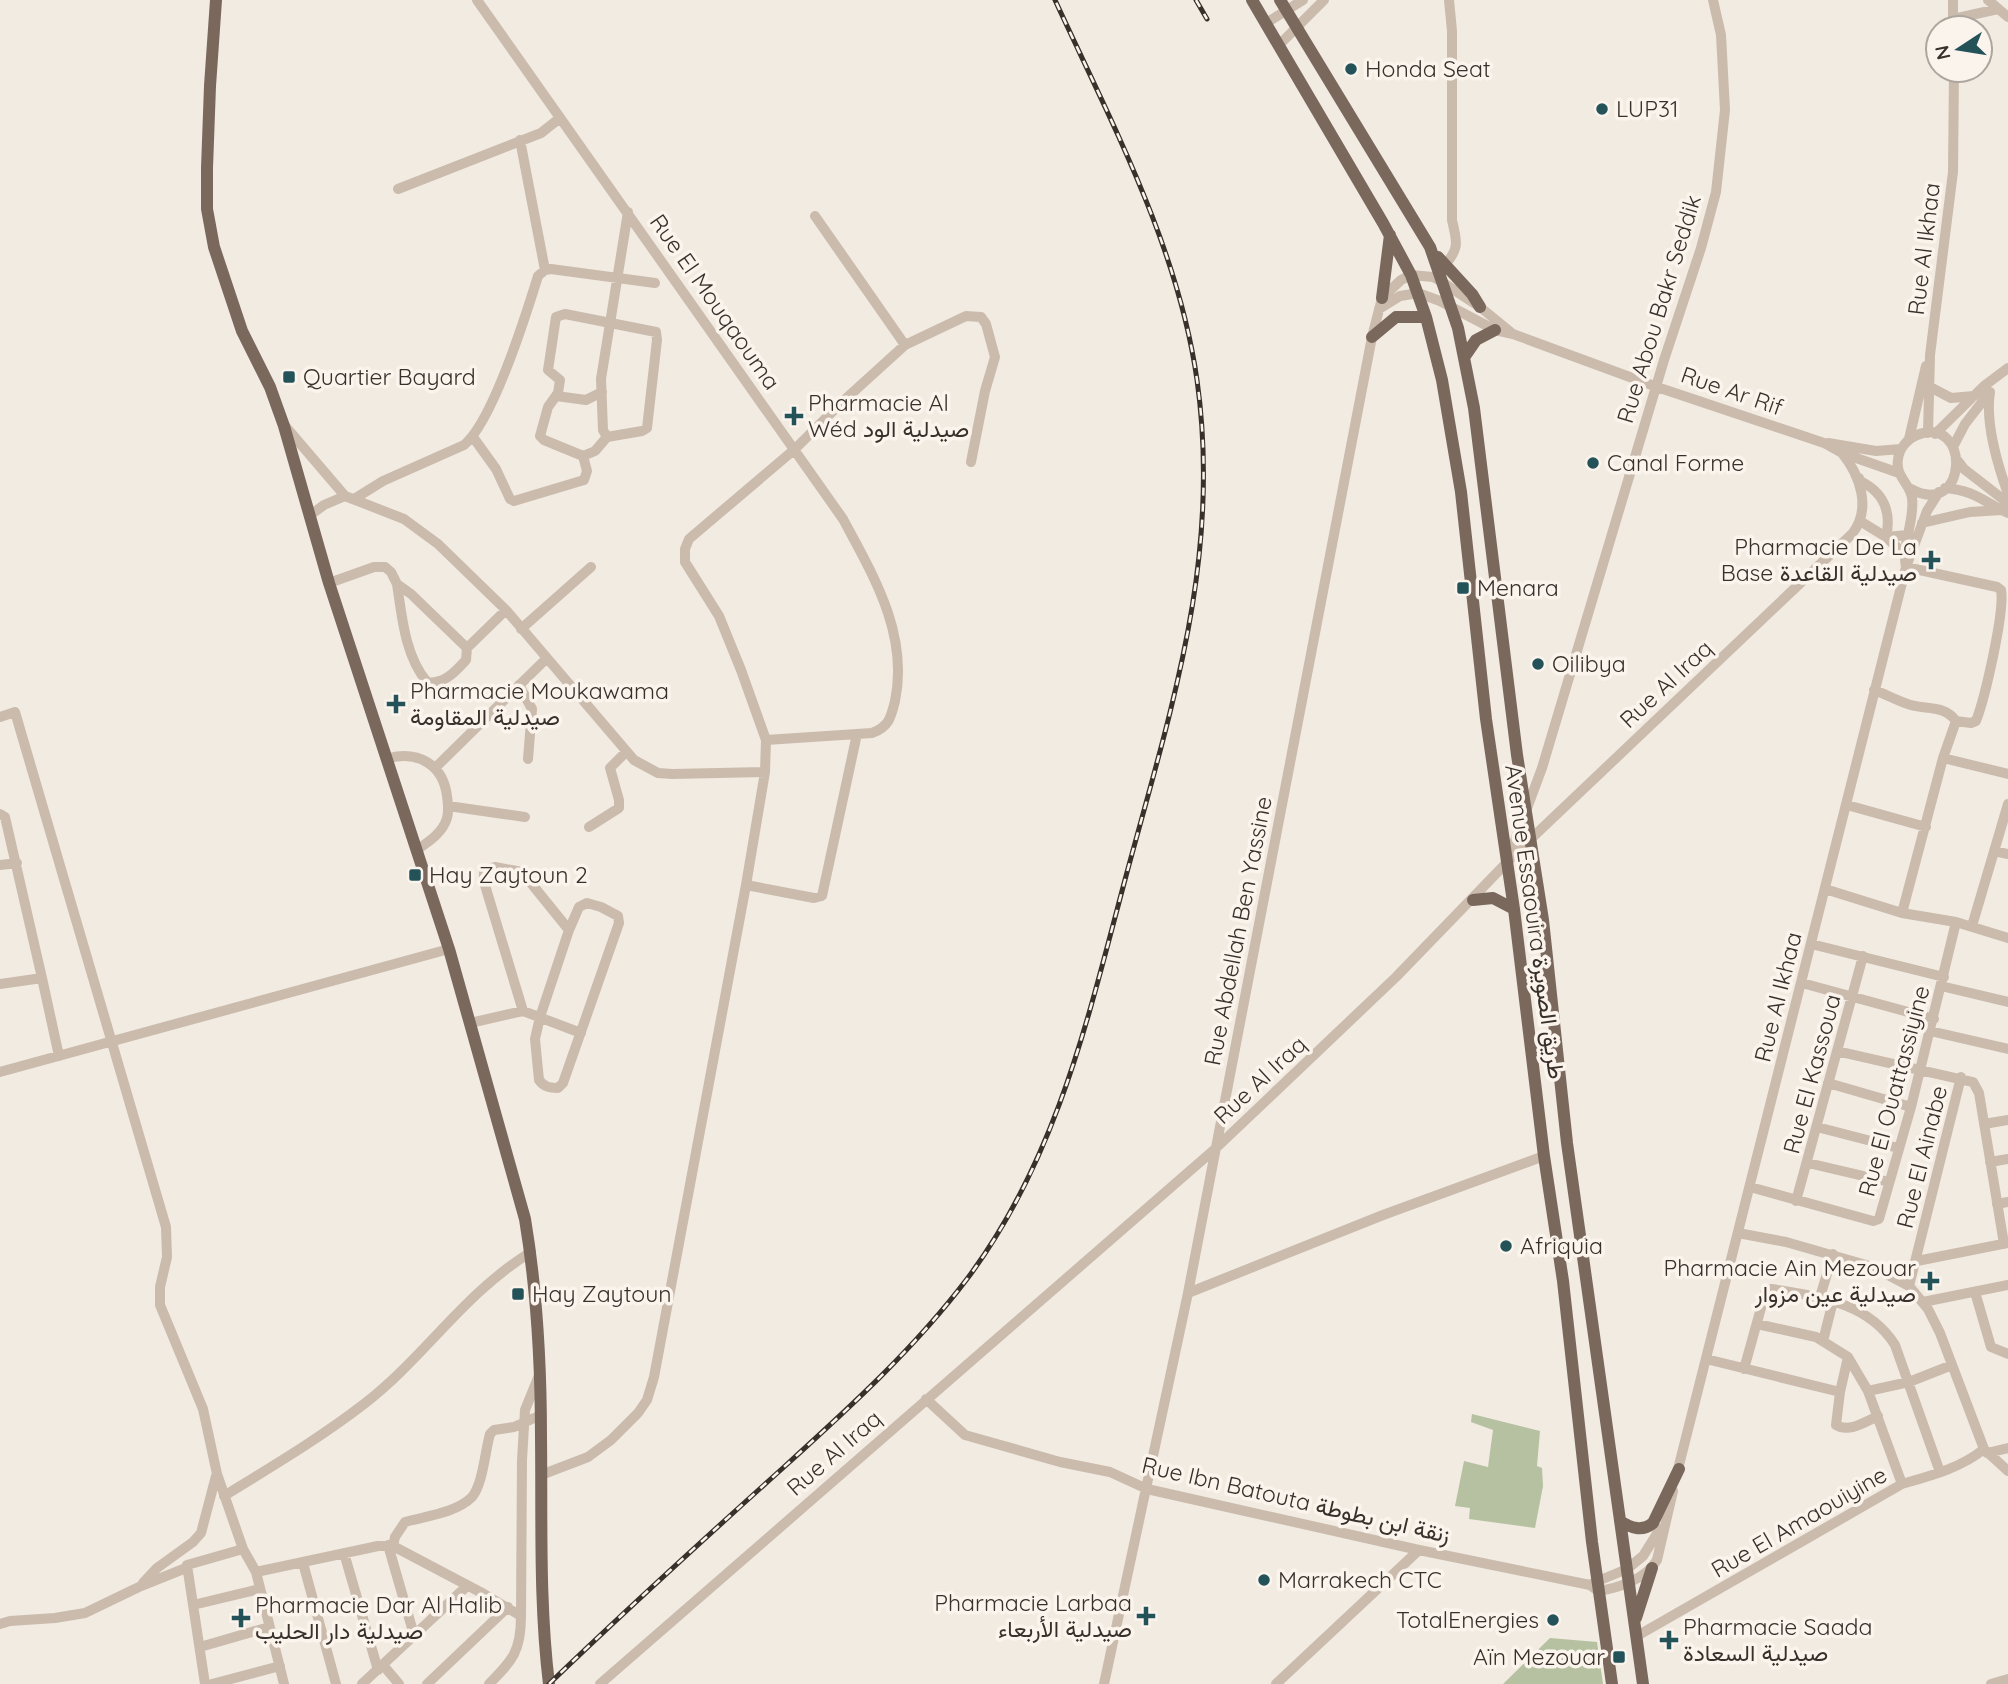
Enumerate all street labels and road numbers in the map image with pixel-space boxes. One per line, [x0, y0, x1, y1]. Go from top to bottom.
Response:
street label: Rue Al Ikhaa [1901, 181, 1946, 317]
street label: Rue Abou Bakr Seddik [1610, 191, 1707, 426]
street label: Rue El Mouqaouma [644, 208, 787, 395]
street label: Rue Ar Rif [1677, 360, 1787, 422]
street label: Rue Al Iraq [1613, 633, 1718, 734]
street label: Avenue Essaouira طريق الصويرة [1498, 763, 1572, 1081]
street label: Rue Abdellah Ben Yassine [1197, 794, 1278, 1068]
street label: Rue Al Ikhaa [1747, 929, 1808, 1065]
street label: Rue El Ouattassiyine [1851, 982, 1936, 1199]
street label: Rue El Kassoua [1776, 991, 1847, 1157]
street label: Rue Al Iraq [1207, 1029, 1312, 1130]
street label: Rue El Ainabe [1890, 1082, 1953, 1231]
street label: Rue Al Iraq [780, 1404, 887, 1502]
street label: Rue Ibn Batouta زنقة ابن بطوطة [1139, 1450, 1453, 1550]
street label: Rue El Amaouiyine [1706, 1459, 1892, 1584]

